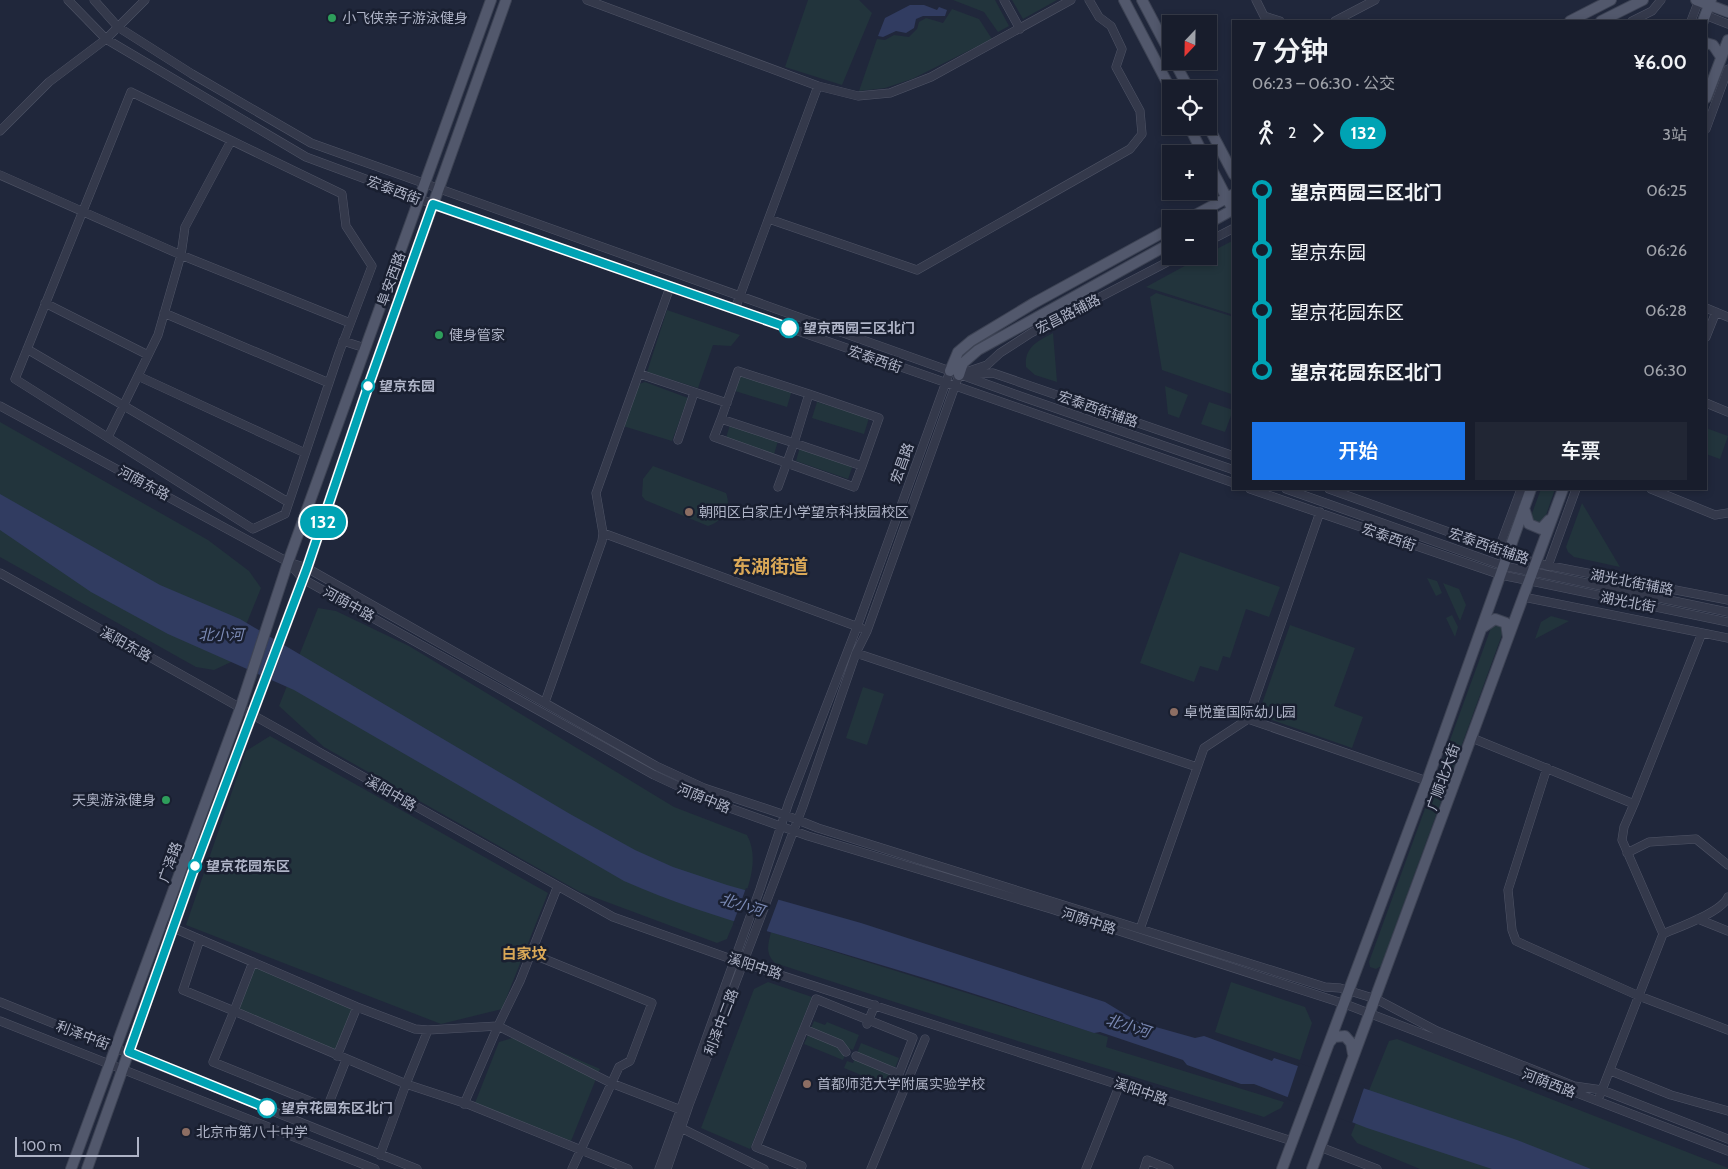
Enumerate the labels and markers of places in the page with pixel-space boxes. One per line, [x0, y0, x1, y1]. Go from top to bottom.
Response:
place label: 小飞侠亲子游泳健身 [342, 9, 468, 27]
marker: 小飞侠亲子游泳健身 [326, 12, 338, 24]
marker: 望京西园三区北门 [779, 318, 799, 338]
place label: 望京西园三区北门 [803, 319, 915, 337]
place label: 健身管家 [449, 326, 505, 344]
marker: 健身管家 [433, 329, 445, 341]
place label: 望京东园 [379, 377, 435, 395]
marker: 望京东园 [361, 379, 375, 393]
place label: 朝阳区白家庄小学望京科技园校区 [699, 503, 909, 521]
marker: 朝阳区白家庄小学望京科技园校区 [683, 506, 695, 518]
place label: 卓悦童国际幼儿园 [1184, 703, 1296, 721]
marker: 卓悦童国际幼儿园 [1168, 706, 1180, 718]
place label: 天奥游泳健身 [72, 791, 156, 809]
marker: 天奥游泳健身 [160, 794, 172, 806]
place label: 望京花园东区 [206, 857, 290, 875]
marker: 望京花园东区 [188, 859, 202, 873]
place label: 首都师范大学附属实验学校 [817, 1075, 985, 1093]
marker: 首都师范大学附属实验学校 [801, 1078, 813, 1090]
marker: 望京花园东区北门 [257, 1098, 277, 1118]
place label: 望京花园东区北门 [281, 1099, 393, 1117]
place label: 北京市第八十中学 [196, 1123, 308, 1141]
marker: 北京市第八十中学 [180, 1126, 192, 1138]

